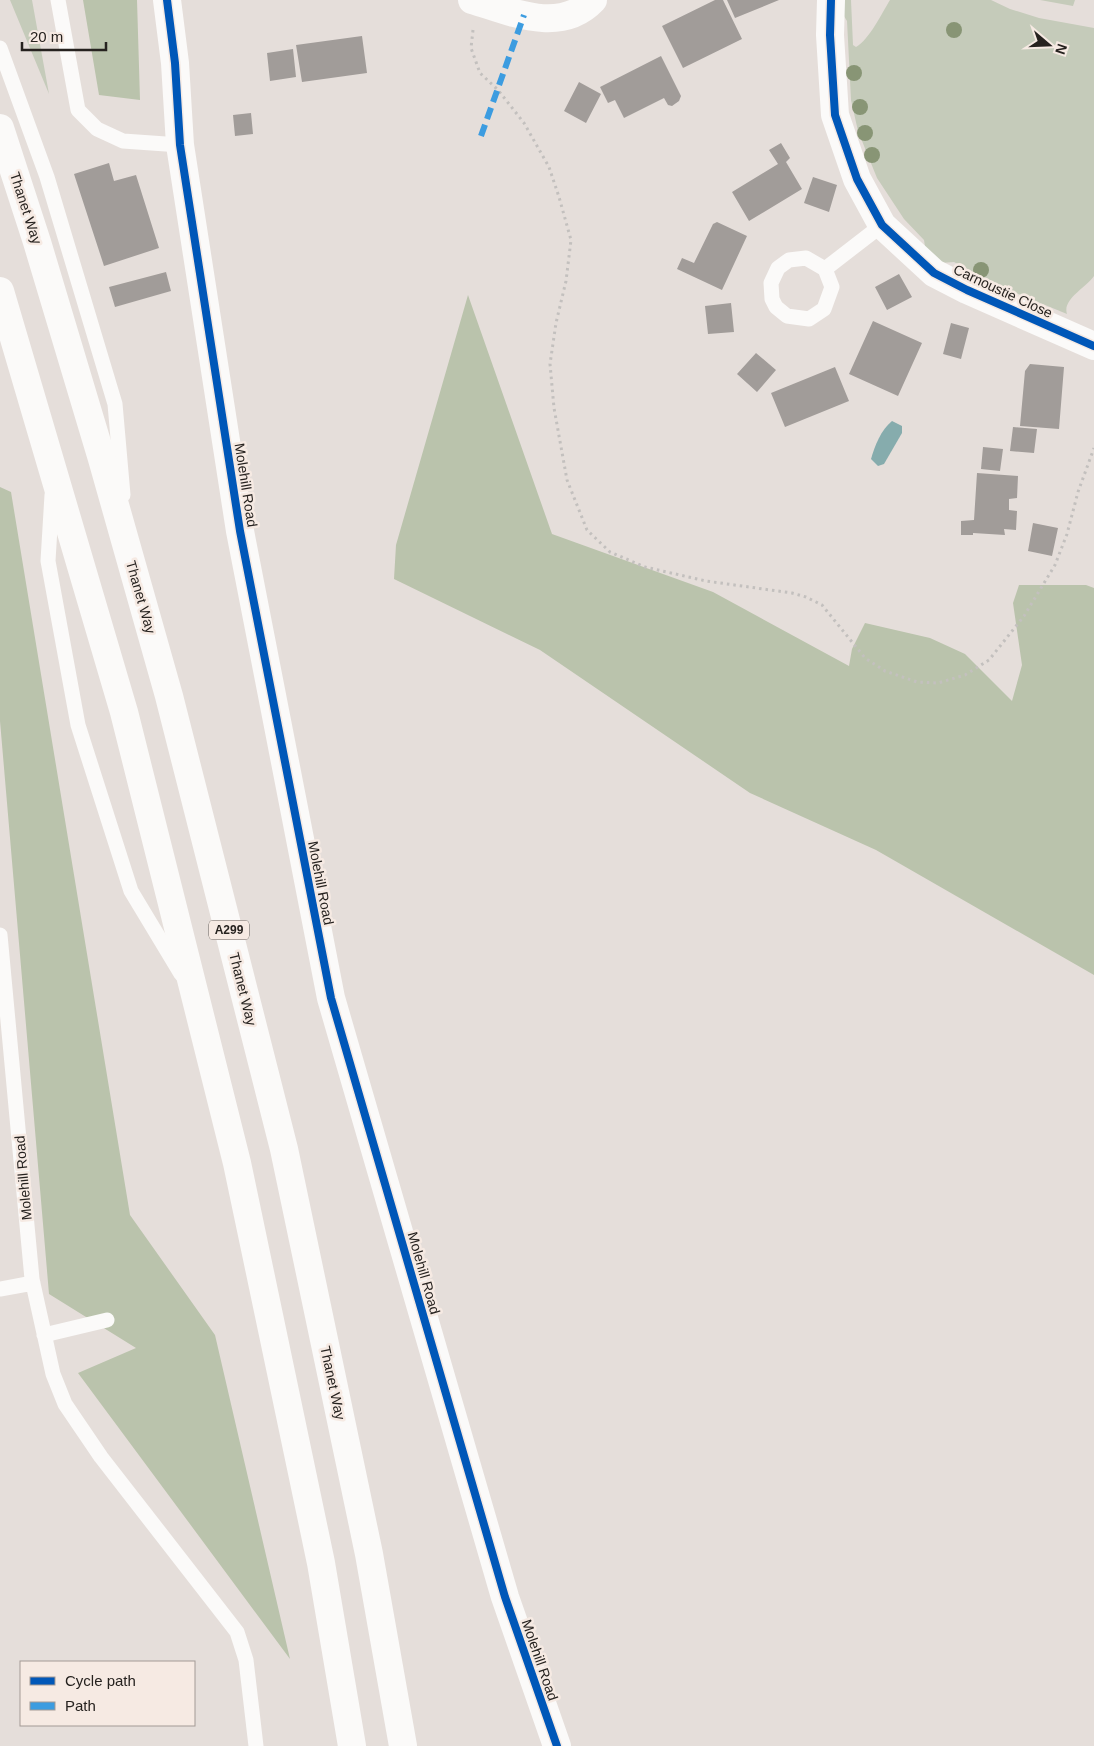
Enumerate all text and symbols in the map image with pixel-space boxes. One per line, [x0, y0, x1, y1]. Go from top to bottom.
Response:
scale bar [22, 20, 106, 52]
north arrow [1024, 20, 1074, 70]
text: 20 m [30, 28, 63, 45]
text: N [1052, 42, 1071, 57]
street label: Thanet Way [7, 170, 45, 246]
street label: Carnoustie Close [951, 261, 1055, 321]
street label: Molehill Road [231, 442, 261, 528]
street label: Thanet Way [123, 559, 159, 635]
street label: Molehill Road [305, 840, 337, 926]
road number: A299 [209, 920, 249, 940]
street label: Thanet Way [226, 951, 260, 1027]
street label: Molehill Road [11, 1135, 35, 1221]
street label: Molehill Road [405, 1230, 443, 1316]
street label: Thanet Way [317, 1345, 349, 1421]
street label: Molehill Road [519, 1617, 561, 1703]
legend [20, 1661, 195, 1726]
text: Cycle path [65, 1672, 136, 1689]
text: Path [65, 1697, 96, 1714]

